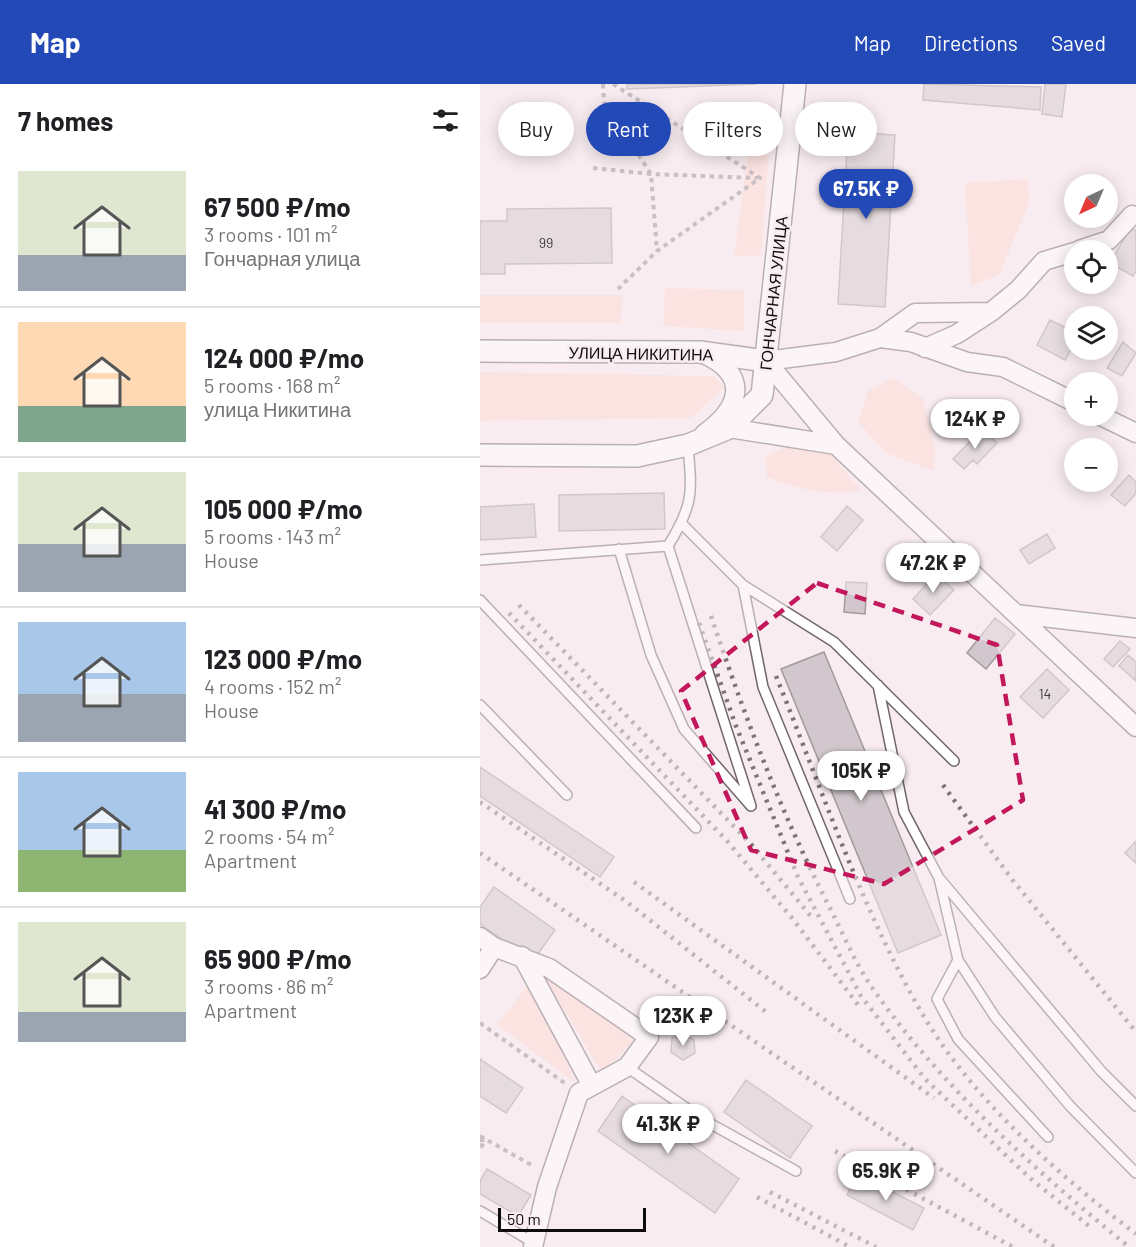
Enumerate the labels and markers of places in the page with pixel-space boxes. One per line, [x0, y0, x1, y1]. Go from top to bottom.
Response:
pin: 67.5K ₽ [811, 169, 921, 220]
pin: 124K ₽ [926, 399, 1024, 450]
pin: 47.2K ₽ [878, 543, 988, 594]
pin: 105K ₽ [812, 751, 910, 802]
pin: 123K ₽ [634, 996, 732, 1047]
pin: 41.3K ₽ [613, 1104, 723, 1155]
pin: 65.9K ₽ [831, 1151, 941, 1202]

